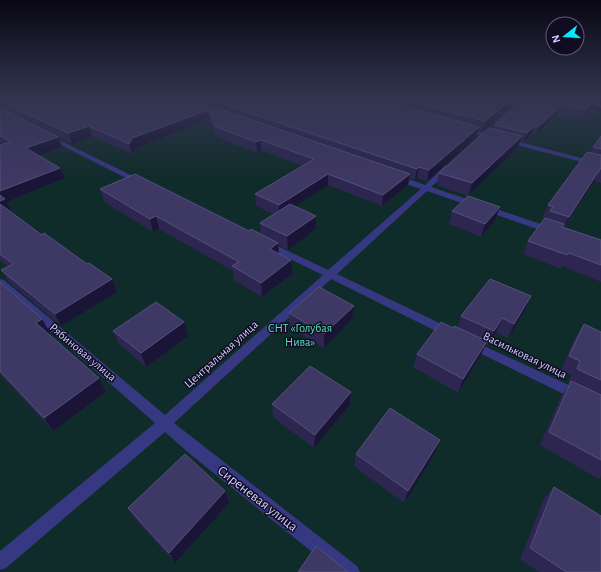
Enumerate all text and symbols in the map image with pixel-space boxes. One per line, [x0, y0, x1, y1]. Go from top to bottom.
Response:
north arrow [545, 16, 585, 56]
text: N [550, 34, 562, 44]
street label: Центральная улица [182, 318, 261, 391]
street label: Рябиновая улица [47, 321, 119, 384]
park label: СНТ «Голубая Нива» [268, 322, 332, 348]
street label: Васильковая улица [481, 329, 569, 382]
street label: Сиреневая улица [215, 463, 301, 535]

